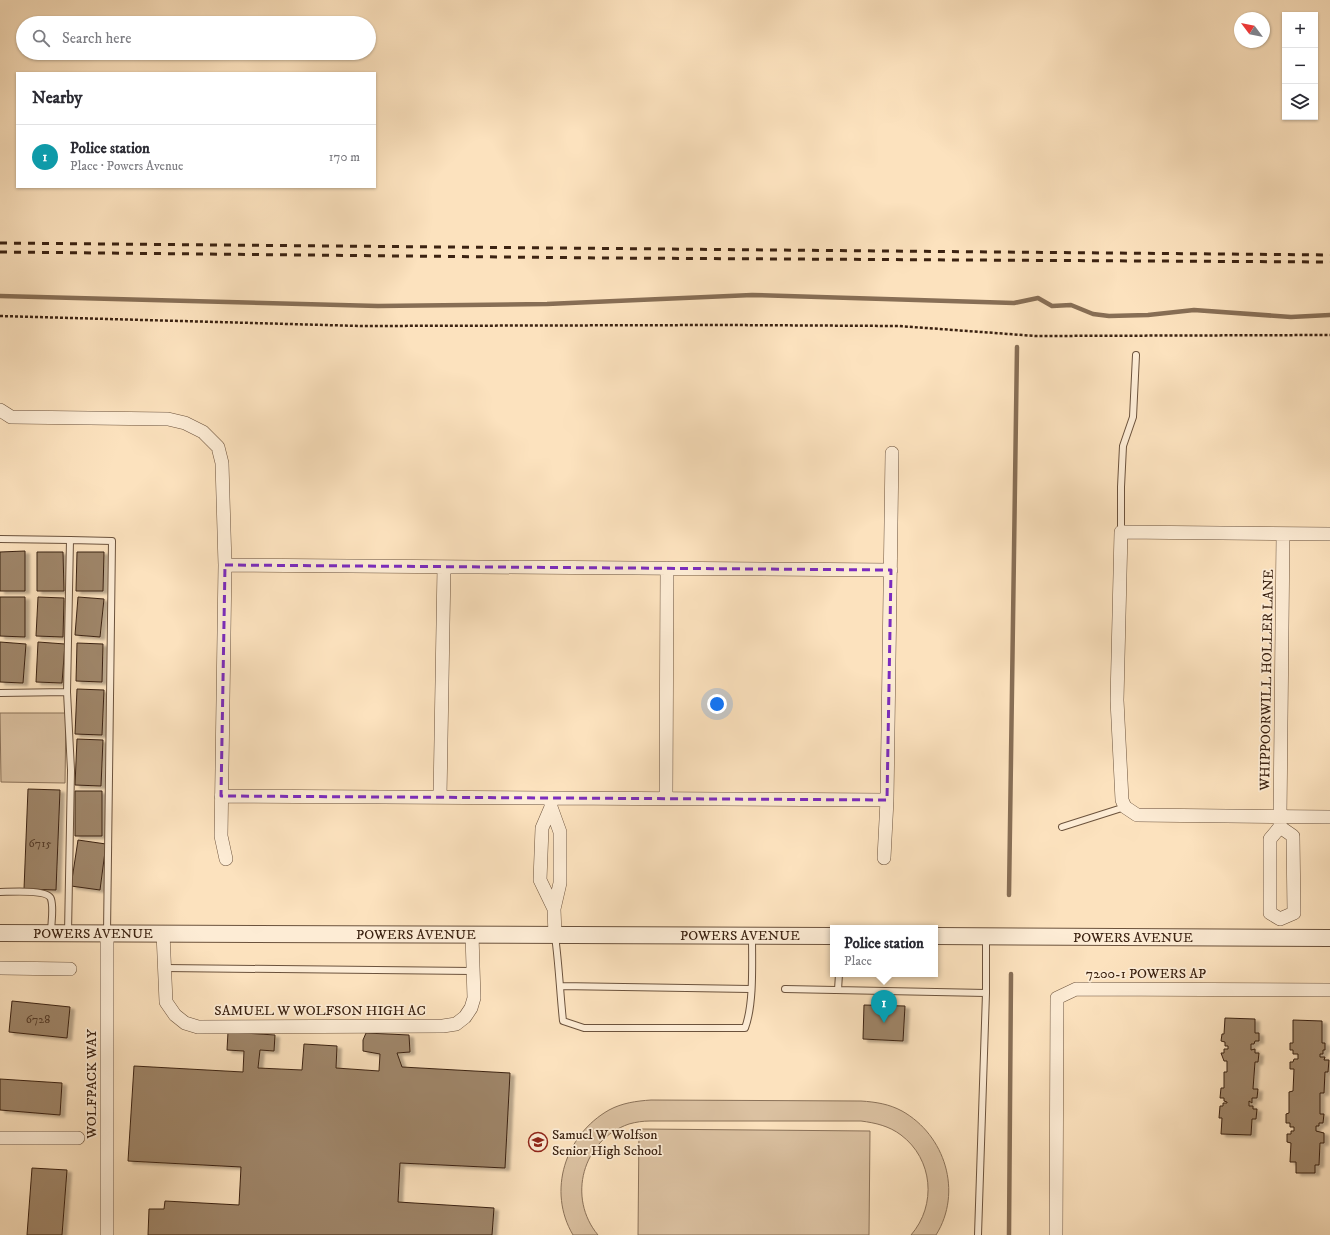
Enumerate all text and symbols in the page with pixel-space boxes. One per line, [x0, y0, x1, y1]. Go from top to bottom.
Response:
north arrow [1234, 12, 1270, 48]
map controls [1282, 12, 1318, 120]
button: + [1282, 12, 1318, 48]
search box [16, 16, 376, 60]
icon: search [30, 27, 52, 49]
text: Search here [62, 29, 131, 48]
button: − [1282, 48, 1318, 84]
button: layers [1282, 84, 1318, 120]
text: Nearby [32, 87, 82, 109]
text: Police station [70, 139, 150, 158]
text: 1 [43, 149, 47, 165]
text: 170 m [329, 149, 360, 165]
text: Place · Powers Avenue [70, 158, 183, 174]
street label: WHIPPOORWILL HOLLER LANE [1256, 569, 1278, 792]
your location [707, 694, 727, 714]
house number: 6715 [29, 836, 51, 851]
street label: POWERS AVENUE [33, 925, 153, 943]
popup [830, 925, 938, 977]
street label: POWERS AVENUE [356, 926, 476, 944]
street label: POWERS AVENUE [680, 927, 800, 945]
street label: POWERS AVENUE [1073, 929, 1193, 947]
text: Police station [844, 934, 924, 953]
text: Place [844, 953, 872, 969]
street label: 7200-1 POWERS AP [1086, 965, 1206, 983]
pin: 1 [871, 990, 897, 1023]
street label: SAMUEL W WOLFSON HIGH AC [214, 1002, 426, 1020]
house number: 6728 [26, 1012, 50, 1027]
street label: WOLFPACK WAY [83, 1029, 101, 1140]
place label: Samuel W Wolfson Senior High School [552, 1126, 663, 1160]
school or university icon: Samuel W Wolfson Senior High School [527, 1131, 549, 1153]

